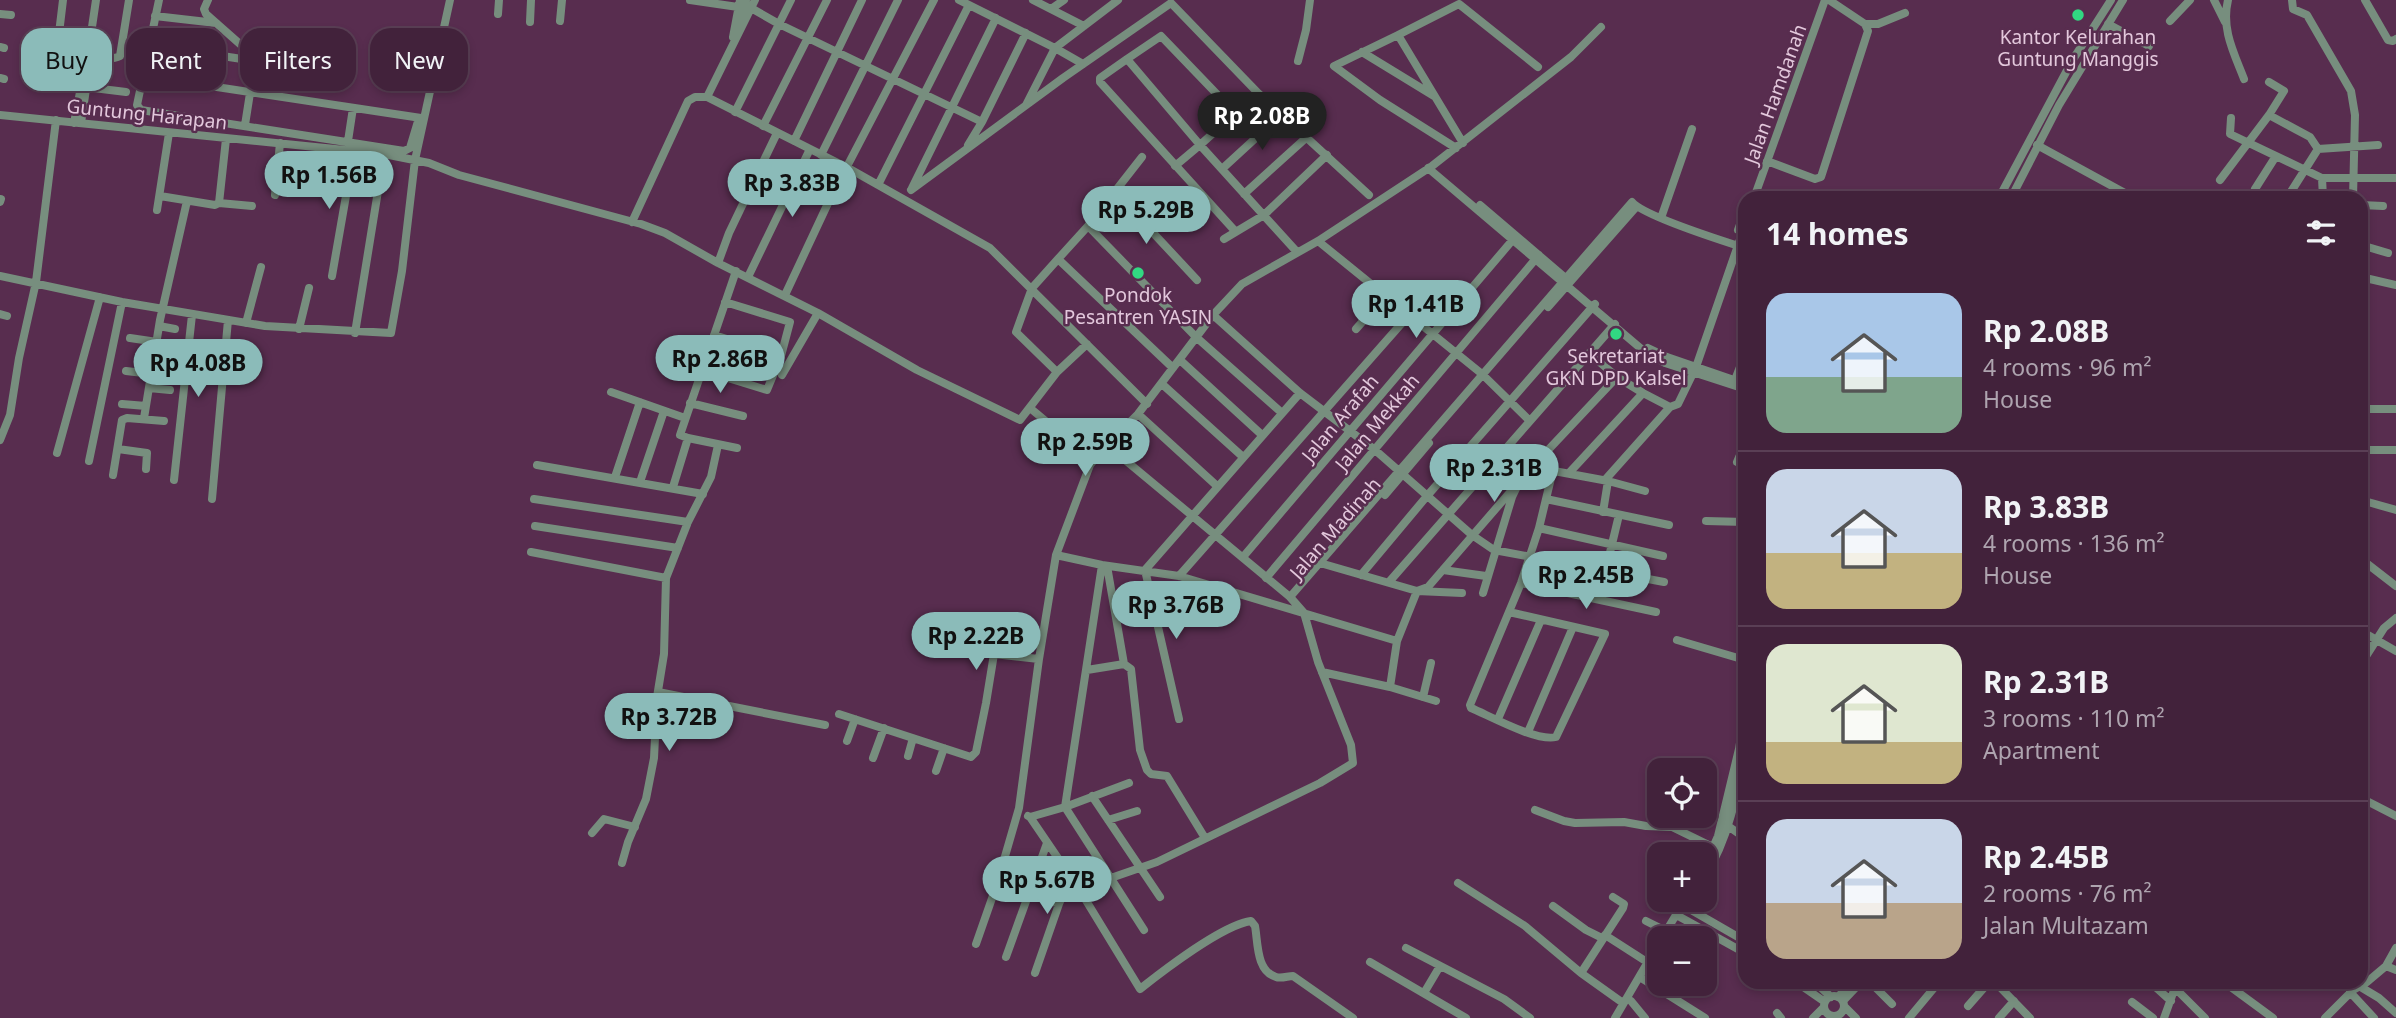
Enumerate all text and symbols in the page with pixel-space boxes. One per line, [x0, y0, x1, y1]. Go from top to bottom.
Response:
marker: Kantor Kelurahan Guntung Manggis [2070, 7, 2086, 23]
street label: Jalan Hamdanah [1737, 20, 1812, 169]
place label: Kantor Kelurahan Guntung Manggis [1997, 24, 2159, 72]
chip: Buy [21, 28, 112, 91]
chip: Rent [126, 28, 226, 91]
chip: Filters [240, 28, 356, 91]
chip: New [370, 28, 468, 91]
pin: Rp 2.08B [1190, 92, 1334, 152]
street label: Guntung Harapan [65, 93, 229, 135]
text: Rp 2.08B [1214, 99, 1310, 131]
pin: Rp 1.56B [257, 152, 401, 211]
text: Rp 1.56B [281, 158, 377, 190]
pin: Rp 3.83B [720, 160, 864, 219]
text: Rp 3.83B [744, 166, 840, 198]
pin: Rp 5.29B [1074, 187, 1218, 246]
text: Rp 5.29B [1098, 193, 1194, 225]
text: 14 homes [1766, 213, 1909, 254]
icon: filters [2302, 214, 2340, 252]
marker: Pondok Pesantren YASIN [1130, 265, 1146, 281]
pin: Rp 1.41B [1344, 280, 1488, 340]
place label: Pondok Pesantren YASIN [1064, 282, 1212, 330]
text: Rp 1.41B [1368, 287, 1464, 319]
text: Rp 2.08B [1983, 310, 2109, 351]
icon: home [1822, 321, 1906, 405]
marker: Sekretariat GKN DPD Kalsel [1608, 326, 1624, 342]
pin: Rp 2.86B [648, 336, 792, 395]
pin: Rp 4.08B [126, 340, 270, 399]
text: Rp 2.86B [672, 342, 768, 374]
place label: Sekretariat GKN DPD Kalsel [1545, 343, 1687, 391]
text: Rp 4.08B [150, 346, 246, 378]
text: 4 rooms · 96 m² [1983, 351, 2152, 383]
street label: Jalan Mekkah [1328, 368, 1425, 477]
street label: Jalan Arafah [1294, 369, 1384, 469]
text: House [1983, 383, 2052, 415]
pin: Rp 2.59B [1013, 419, 1157, 478]
text: Rp 2.59B [1037, 425, 1133, 457]
pin: Rp 2.31B [1422, 444, 1566, 504]
text: Rp 2.31B [1446, 451, 1542, 483]
street label: Jalan Madinah [1282, 472, 1386, 586]
text: Rp 3.83B [1983, 486, 2109, 527]
icon: home [1822, 497, 1906, 581]
text: 4 rooms · 136 m² [1983, 527, 2165, 559]
pin: Rp 2.45B [1514, 552, 1658, 611]
text: Rp 2.45B [1538, 558, 1634, 590]
text: House [1983, 559, 2052, 591]
pin: Rp 3.76B [1104, 582, 1248, 641]
text: Rp 3.76B [1128, 588, 1224, 620]
pin: Rp 2.22B [904, 612, 1048, 672]
text: Rp 2.22B [928, 619, 1024, 651]
text: Rp 2.31B [1983, 661, 2109, 702]
icon: home [1822, 672, 1906, 756]
pin: Rp 3.72B [597, 694, 741, 753]
text: Rp 3.72B [621, 700, 717, 732]
text: 3 rooms · 110 m² [1983, 702, 2165, 734]
text: Apartment [1983, 734, 2100, 766]
map controls [1647, 758, 1717, 996]
button: locate [1647, 758, 1717, 828]
text: Rp 2.45B [1983, 836, 2109, 877]
button: + [1647, 842, 1717, 912]
icon: home [1822, 847, 1906, 931]
pin: Rp 5.67B [975, 856, 1119, 916]
text: Rp 5.67B [999, 863, 1095, 895]
text: 2 rooms · 76 m² [1983, 877, 2152, 909]
text: Jalan Multazam [1983, 909, 2149, 941]
button: − [1647, 926, 1717, 996]

